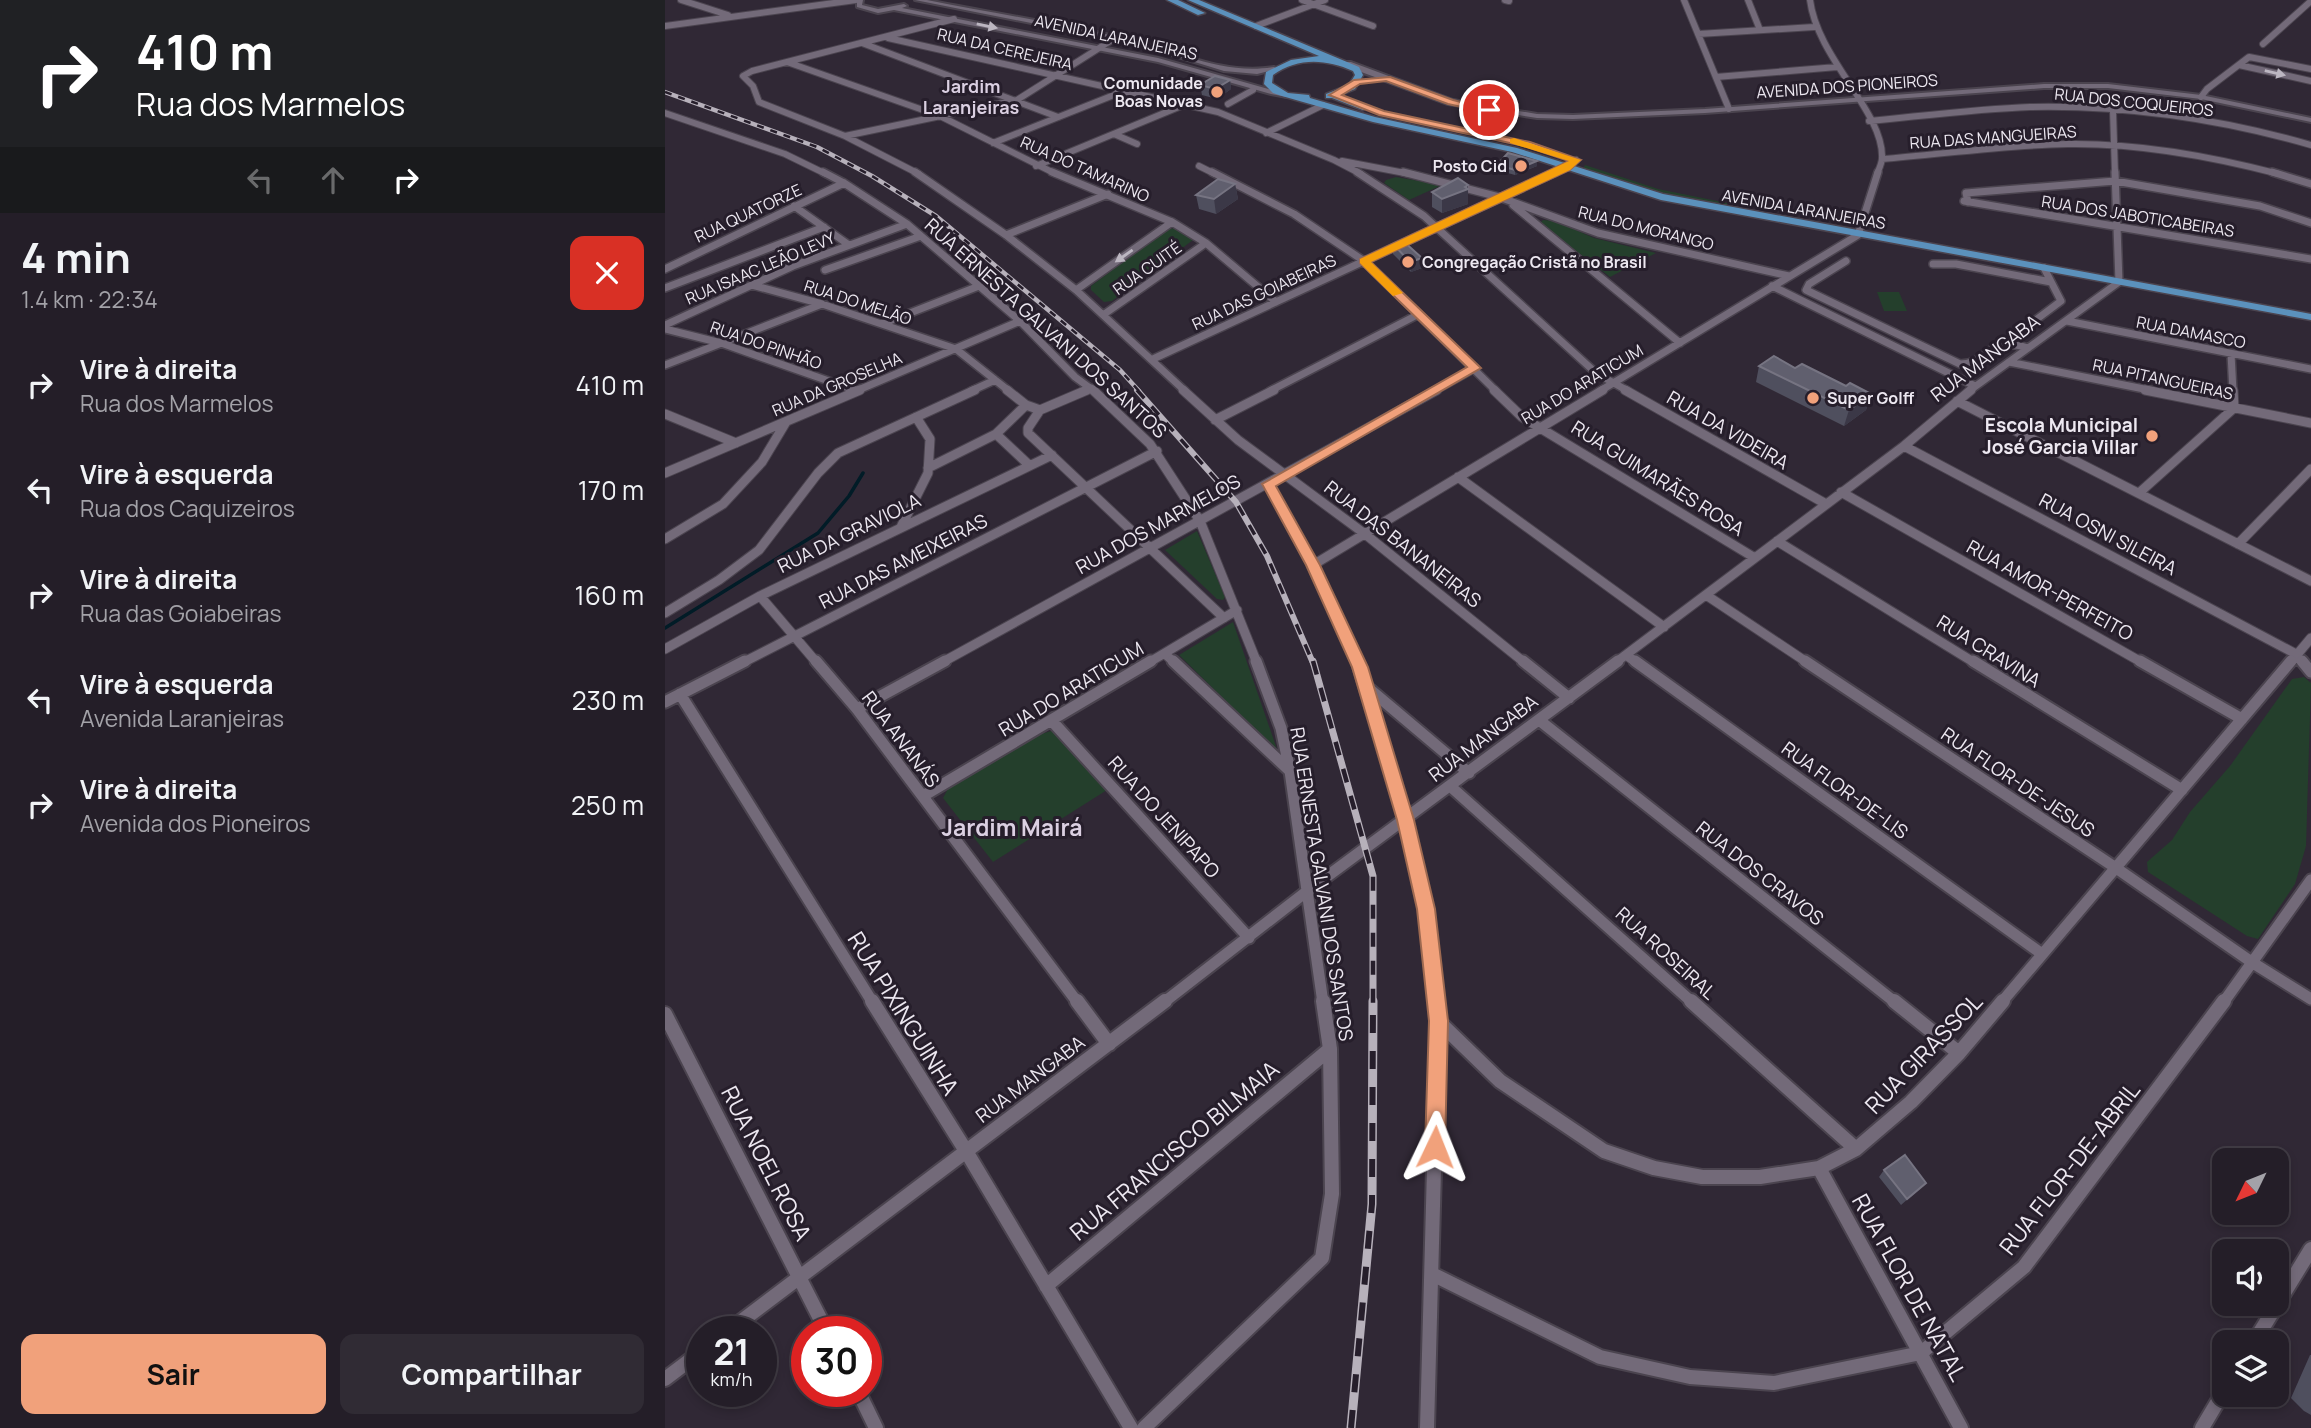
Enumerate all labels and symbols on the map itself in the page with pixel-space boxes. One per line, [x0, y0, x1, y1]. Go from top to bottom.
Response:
street label: AVENIDA LARANJEIRAS [1033, 9, 1199, 65]
one-way arrow [976, 21, 998, 32]
street label: RUA DA CEREJEIRA [935, 23, 1075, 75]
one-way arrow [2264, 68, 2286, 79]
street label: AVENIDA DOS PIONEIROS [1755, 69, 1939, 103]
place label: Comunidade Boas Novas [1104, 72, 1203, 112]
district label: Jardim Laranjeiras [923, 74, 1020, 119]
pin [1459, 80, 1519, 140]
street label: RUA DOS COQUEIROS [2053, 83, 2215, 121]
marker: Comunidade Boas Novas [1209, 84, 1225, 100]
street label: RUA DAS MANGUEIRAS [1909, 120, 2077, 154]
street label: RUA DO TAMARINO [1017, 131, 1153, 207]
place label: Posto Cid [1433, 155, 1507, 177]
marker: Posto Cid [1513, 158, 1529, 174]
street label: RUA QUATORZE [691, 179, 805, 247]
street label: AVENIDA LARANJEIRAS [1720, 184, 1888, 234]
street label: RUA DOS JABOTICABEIRAS [2040, 190, 2236, 242]
street label: RUA DO MORANGO [1576, 201, 1716, 256]
street label: RUA ERNESTA GALVANI DOS SANTOS [919, 212, 1173, 444]
street label: RUA ISAAC LEÃO LEVY [682, 226, 838, 310]
street label: RUA CUITÉ [1108, 236, 1186, 300]
one-way arrow [1115, 249, 1133, 263]
street label: RUA DAS GOIABEIRAS [1188, 249, 1340, 335]
place label: Congregação Cristã no Brasil [1422, 251, 1647, 273]
marker: Congregação Cristã no Brasil [1400, 254, 1416, 270]
street label: RUA DO MELÃO [801, 274, 915, 330]
street label: RUA MANGABA [1925, 308, 2045, 408]
street label: RUA DAMASCO [2134, 311, 2248, 353]
street label: RUA DO PINHÃO [707, 316, 825, 374]
street label: RUA DO ARATICUM [1517, 339, 1647, 429]
street label: RUA DA GROSELHA [769, 347, 905, 421]
street label: RUA PITANGUEIRAS [2091, 353, 2235, 405]
street label: RUA DA VIDEIRA [1662, 385, 1794, 475]
place label: Super Golff [1827, 387, 1915, 409]
marker: Super Golff [1805, 390, 1821, 406]
place label: Escola Municipal José Garcia Villar [1982, 412, 2138, 460]
street label: RUA GUIMARÃES ROSA [1567, 414, 1749, 542]
marker: Escola Municipal José Garcia Villar [2144, 428, 2160, 444]
street label: RUA DOS MARMELOS [1071, 468, 1245, 580]
street label: RUA DAS BANANEIRAS [1319, 475, 1487, 614]
street label: RUA DA GRAVIOLA [773, 487, 925, 579]
street label: RUA OSNI SILEIRA [2035, 487, 2181, 581]
street label: RUA DAS AMEIXEIRAS [814, 507, 992, 615]
street label: RUA AMOR-PERFEITO [1962, 533, 2138, 647]
street label: RUA CRAVINA [1932, 609, 2046, 693]
street label: RUA DO ARATICUM [994, 635, 1148, 743]
street label: RUA ANANÁS [856, 686, 946, 793]
street label: RUA MANGABA [1423, 688, 1543, 788]
street label: RUA FLOR-DE-JESUS [1936, 721, 2100, 843]
street label: RUA ERNESTA GALVANI DOS SANTOS [1284, 725, 1360, 1043]
street label: RUA FLOR-DE-LIS [1776, 735, 1914, 845]
street label: RUA DO JENIPAPO [1102, 750, 1226, 884]
district label: Jardim Mairá [941, 811, 1083, 843]
street label: RUA DOS CRAVOS [1691, 815, 1829, 931]
street label: RUA ROSEIRAL [1610, 901, 1722, 1005]
street label: RUA PIXINGUINHA [841, 925, 967, 1101]
street label: RUA GIRASSOL [1857, 985, 1989, 1120]
street label: RUA MANGABA [970, 1029, 1090, 1129]
street label: RUA FRANCISCO BILMAIA [1062, 1053, 1286, 1247]
street label: RUA FLOR-DE-ABRIL [1991, 1075, 2147, 1261]
street label: RUA NOEL ROSA [714, 1080, 820, 1246]
position arrow [1398, 1110, 1472, 1184]
north arrow [2212, 1148, 2289, 1225]
street label: RUA FLOR DE NATAL [1845, 1188, 1975, 1387]
speed limit sign: 30 [791, 1316, 882, 1407]

